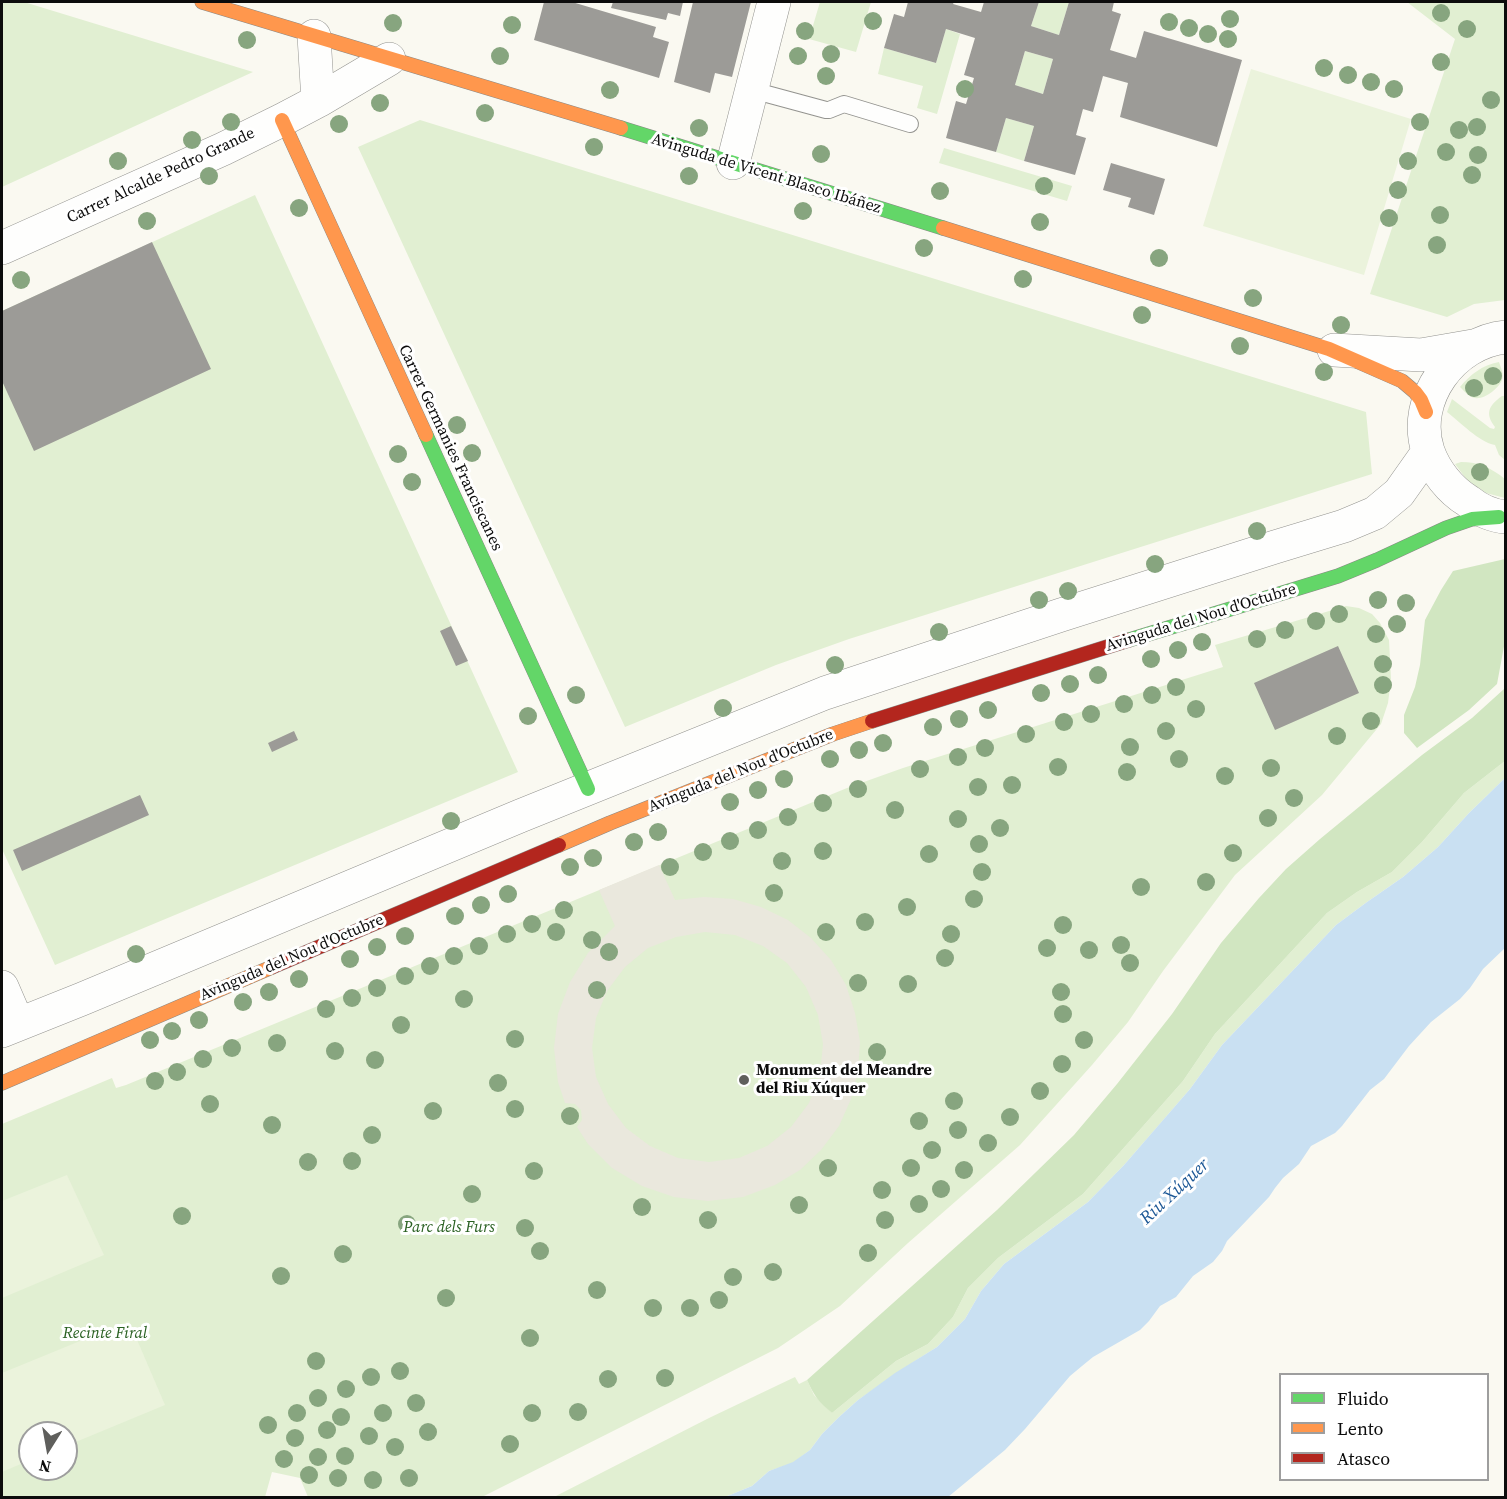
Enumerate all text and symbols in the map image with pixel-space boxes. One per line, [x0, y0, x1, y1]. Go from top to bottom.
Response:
street label: Carrer Alcalde Pedro Grande [64, 124, 258, 228]
street label: Avinguda de Vicent Blasco Ibáñez [649, 130, 883, 218]
street label: Carrer Germanies Franciscanes [394, 342, 506, 554]
street label: Avinguda del Nou d'Octubre [1103, 580, 1299, 656]
street label: Avinguda del Nou d'Octubre [646, 725, 836, 817]
street label: Avinguda del Nou d'Octubre [197, 910, 387, 1006]
place label: Monument del Meandre del Riu Xúquer [756, 1061, 932, 1099]
marker: Monument del Meandre del Riu Xúquer [737, 1073, 751, 1087]
water label: Riu Xúquer [1136, 1155, 1214, 1229]
park label: Parc dels Furs [403, 1218, 495, 1238]
park label: Recinte Firal [63, 1324, 147, 1344]
legend [1279, 1373, 1489, 1481]
text: Fluido [1337, 1386, 1389, 1411]
text: Lento [1337, 1416, 1383, 1441]
north arrow [18, 1421, 78, 1481]
text: Atasco [1337, 1446, 1390, 1471]
text: N [37, 1455, 53, 1479]

